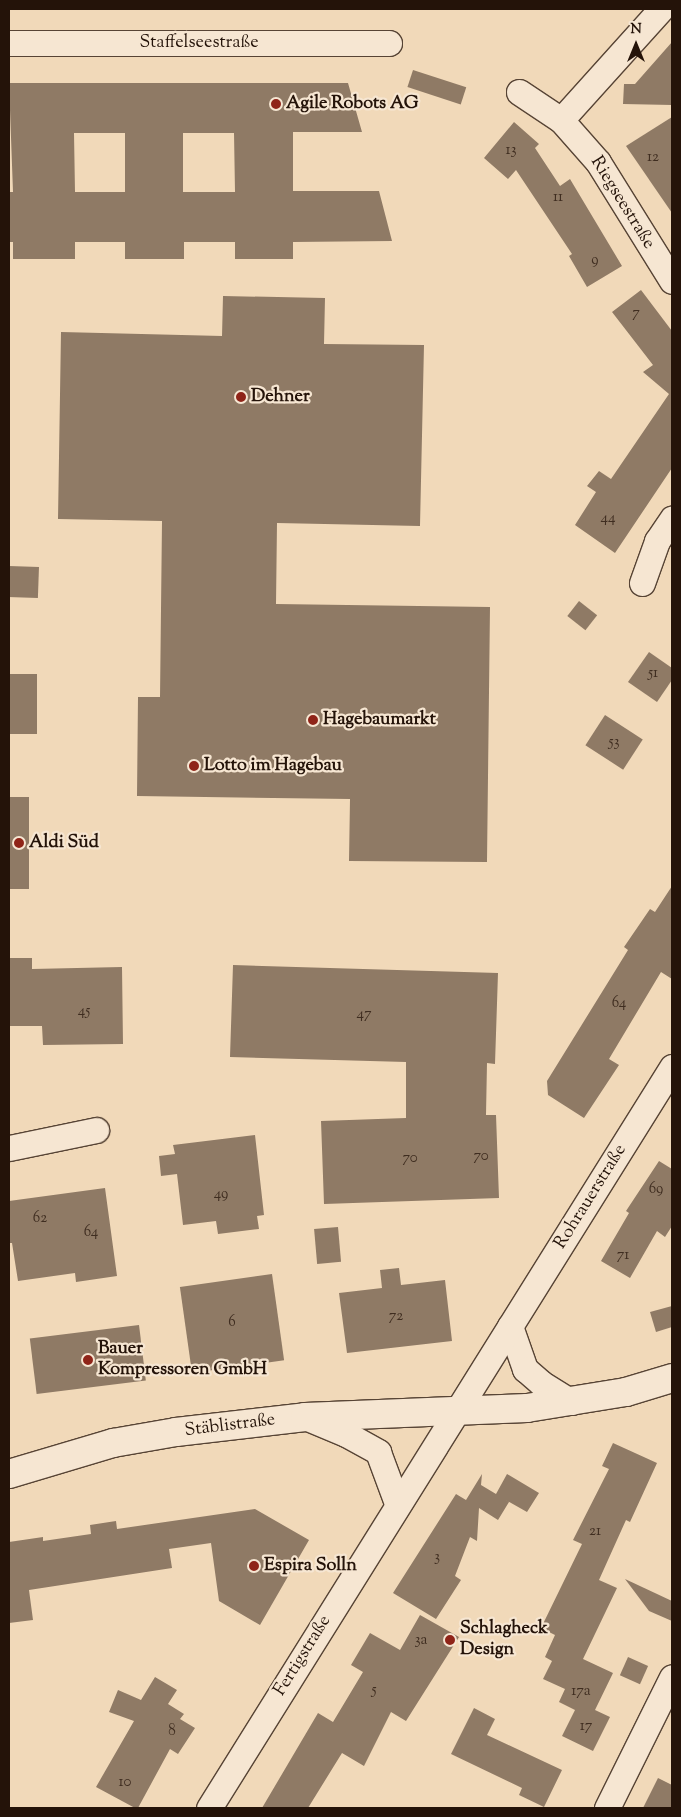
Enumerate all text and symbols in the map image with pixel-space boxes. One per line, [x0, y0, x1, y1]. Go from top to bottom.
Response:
north arrow [611, 20, 661, 70]
text: N [630, 20, 642, 40]
street label: Staffelseestraße [139, 32, 259, 54]
place label: Agile Robots AG [286, 93, 418, 115]
marker: Agile Robots AG [270, 98, 282, 110]
house number: 13 [505, 142, 517, 160]
house number: 12 [647, 149, 659, 167]
street label: Riegseestraße [585, 153, 659, 253]
house number: 11 [553, 189, 563, 207]
house number: 9 [591, 252, 599, 270]
house number: 7 [632, 305, 640, 323]
place label: Dehner [251, 386, 310, 408]
marker: Dehner [235, 391, 247, 403]
house number: 44 [600, 510, 616, 528]
house number: 51 [648, 665, 658, 683]
place label: Hagebaumarkt [323, 709, 436, 731]
marker: Hagebaumarkt [307, 714, 319, 726]
house number: 53 [608, 734, 620, 752]
place label: Lotto im Hagebau [204, 755, 342, 777]
marker: Lotto im Hagebau [188, 760, 200, 772]
place label: Aldi Süd [29, 832, 99, 854]
marker: Aldi Süd [13, 837, 25, 849]
house number: 64 [612, 995, 626, 1013]
house number: 45 [78, 1003, 90, 1021]
house number: 47 [356, 1006, 372, 1024]
street label: Rohrauerstraße [550, 1141, 632, 1253]
house number: 70 [473, 1148, 489, 1166]
house number: 70 [402, 1150, 418, 1168]
house number: 69 [649, 1181, 663, 1199]
house number: 49 [214, 1186, 228, 1204]
house number: 62 [33, 1210, 47, 1228]
house number: 64 [84, 1224, 98, 1242]
house number: 71 [617, 1247, 629, 1265]
house number: 72 [389, 1308, 403, 1326]
house number: 6 [228, 1314, 236, 1332]
place label: Bauer Kompressoren GmbH [98, 1339, 267, 1382]
marker: Bauer Kompressoren GmbH [82, 1354, 94, 1366]
street label: Stäblistraße [184, 1410, 276, 1442]
house number: 21 [589, 1523, 601, 1541]
house number: 3 [434, 1549, 440, 1567]
place label: Espira Solln [264, 1555, 357, 1577]
marker: Espira Solln [248, 1560, 260, 1572]
street label: Fertigstraße [270, 1612, 336, 1700]
place label: Schlagheck Design [460, 1619, 548, 1662]
house number: 3a [415, 1632, 427, 1650]
marker: Schlagheck Design [444, 1634, 456, 1646]
house number: 5 [371, 1682, 377, 1700]
house number: 17a [571, 1683, 591, 1701]
house number: 17 [580, 1718, 592, 1736]
house number: 8 [168, 1723, 176, 1741]
house number: 10 [119, 1774, 131, 1792]

